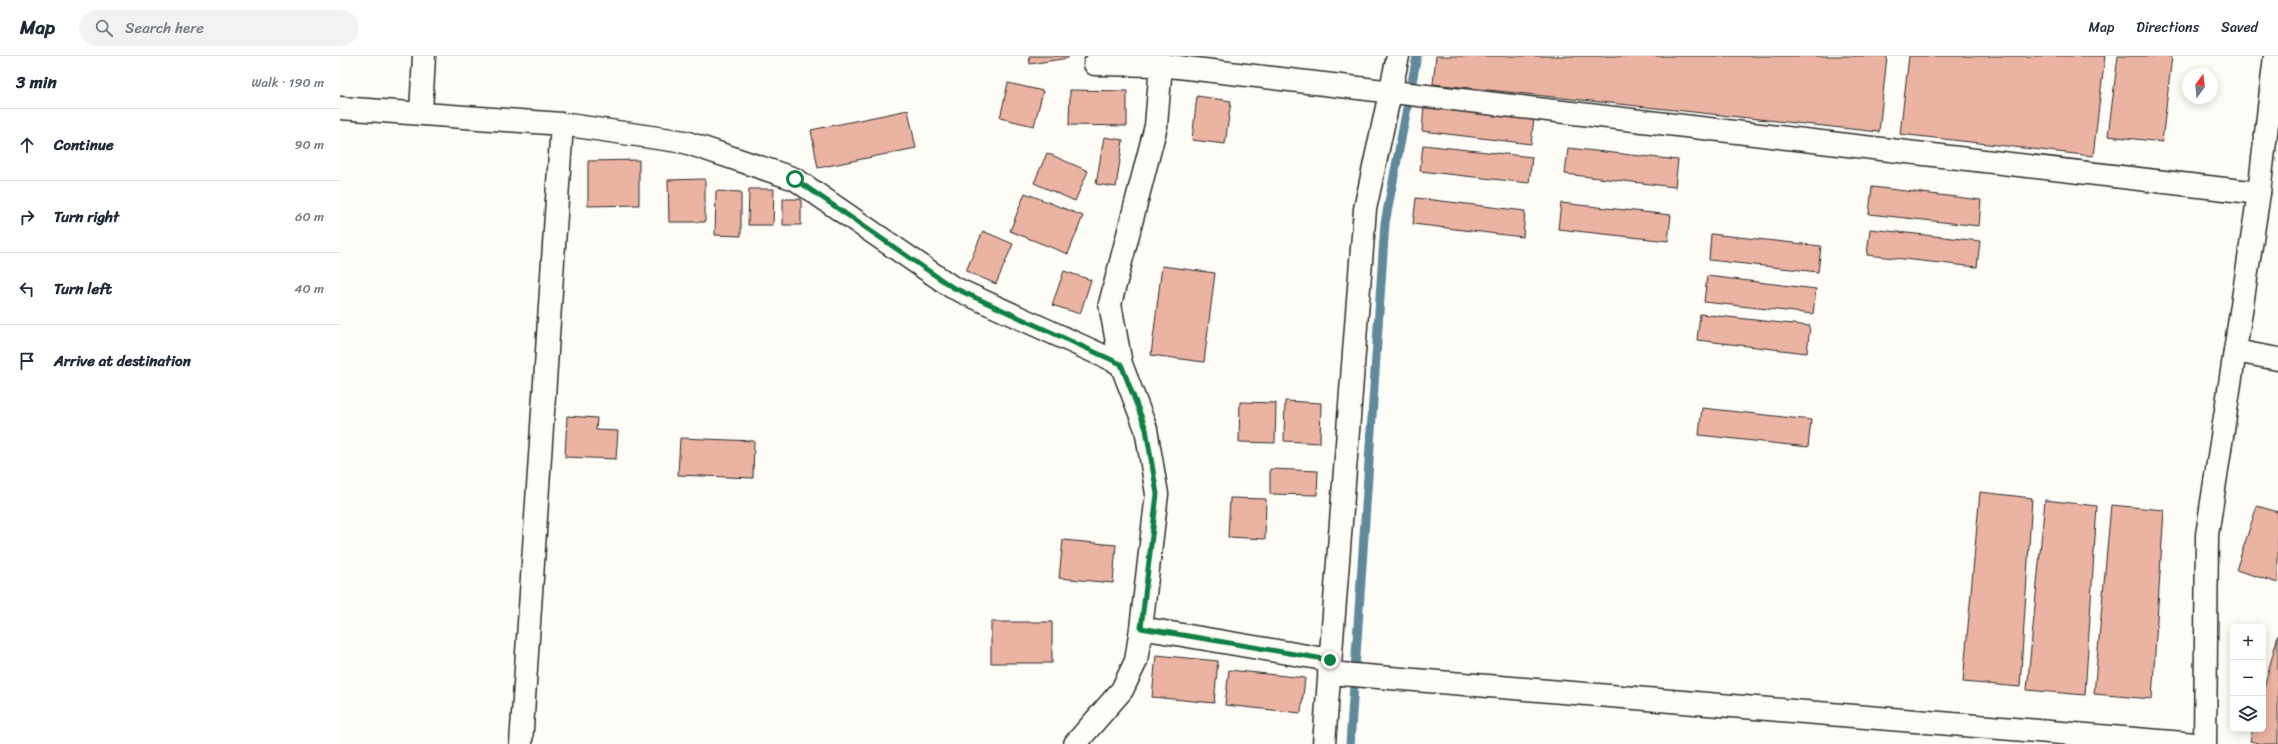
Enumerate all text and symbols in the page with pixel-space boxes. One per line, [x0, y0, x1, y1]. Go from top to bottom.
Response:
search box [79, 10, 359, 46]
text: Map [20, 11, 55, 44]
text: Search here [125, 15, 204, 41]
text: Map [2088, 15, 2114, 40]
text: Directions [2136, 15, 2199, 40]
text: Saved [2221, 15, 2258, 40]
icon: search [93, 17, 115, 39]
text: 3 min [16, 67, 57, 97]
north arrow [2182, 68, 2218, 104]
text: Walk · 190 m [251, 71, 324, 94]
text: Continue [54, 132, 114, 158]
text: 90 m [294, 133, 324, 156]
icon: ahead [16, 134, 38, 156]
route start [786, 170, 804, 188]
text: Turn right [54, 204, 119, 230]
text: 60 m [295, 205, 324, 228]
icon: right [16, 206, 38, 228]
text: Turn left [54, 276, 112, 302]
text: 40 m [294, 277, 324, 300]
icon: left [16, 278, 38, 300]
text: Arrive at destination [54, 348, 191, 374]
icon: arrive [16, 350, 38, 372]
map controls [2230, 624, 2266, 732]
button: + [2230, 624, 2266, 660]
route end [1321, 651, 1339, 669]
button: − [2230, 660, 2266, 696]
button: layers [2230, 696, 2266, 732]

